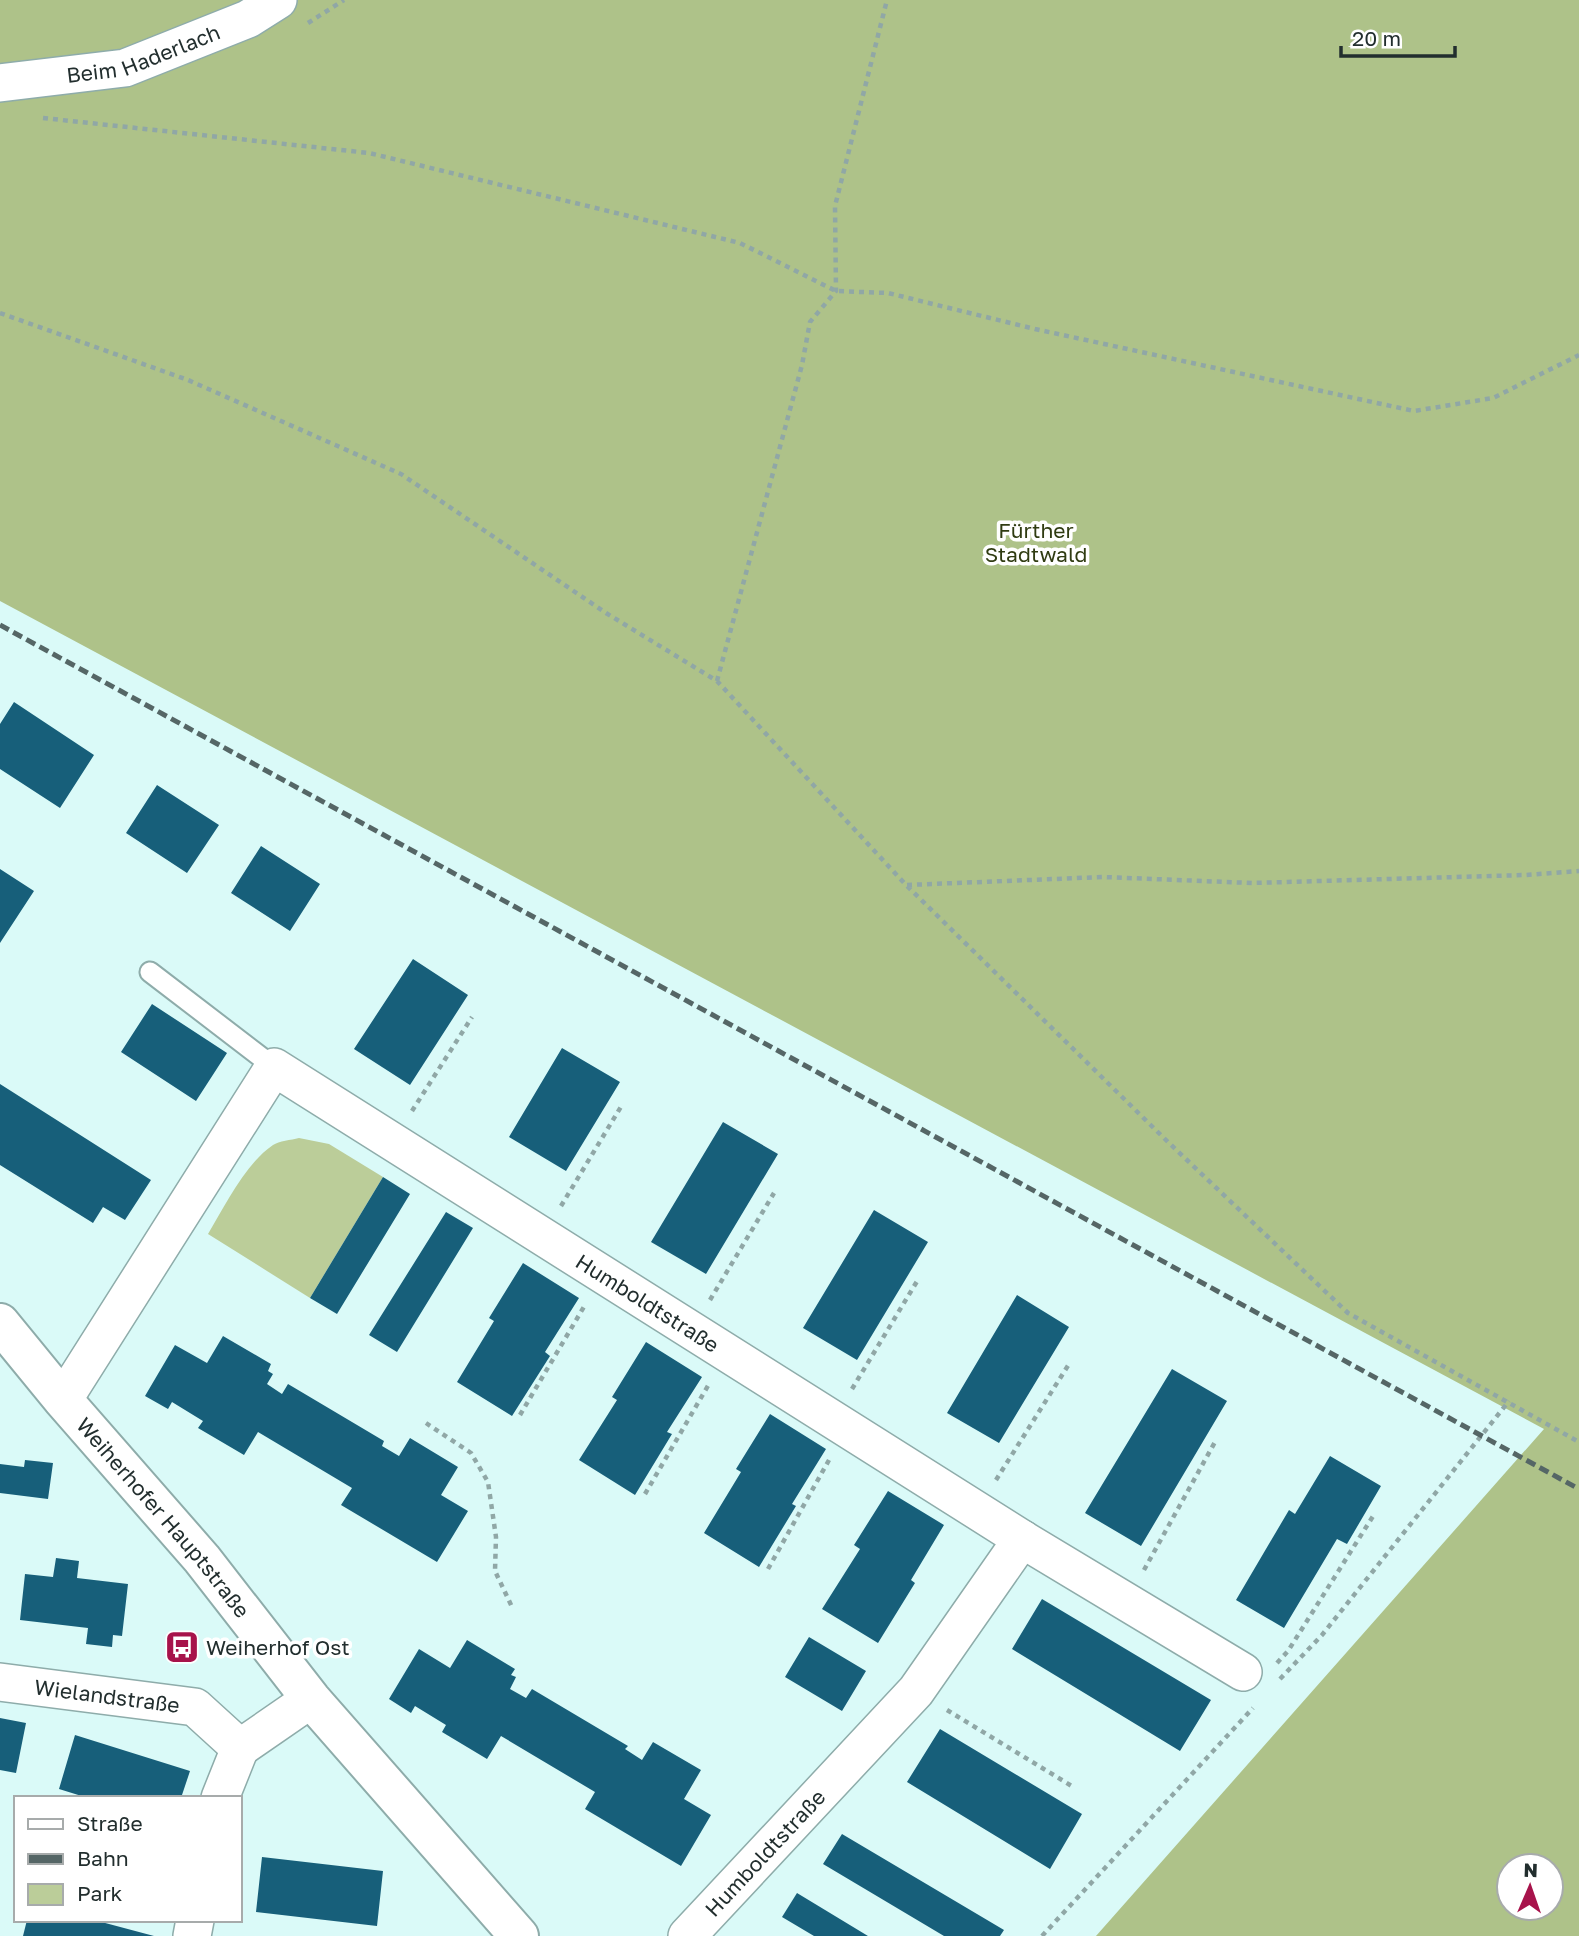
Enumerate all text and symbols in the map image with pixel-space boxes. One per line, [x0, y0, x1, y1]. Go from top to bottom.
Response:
scale bar [1341, 14, 1455, 58]
street label: Beim Haderlach [65, 19, 224, 88]
text: 20 m [1352, 25, 1401, 51]
park label: Fürther Stadtwald [985, 517, 1087, 567]
street label: Humboldtstraße [571, 1248, 724, 1358]
street label: Weiherhofer Hauptstraße [71, 1412, 256, 1623]
bus stop icon: Weiherhof Ost [163, 1628, 201, 1666]
place label: Weiherhof Ost [206, 1634, 350, 1660]
street label: Wielandstraße [33, 1674, 181, 1718]
street label: Humboldtstraße [699, 1784, 830, 1922]
legend [14, 1796, 242, 1922]
text: Straße [77, 1810, 143, 1836]
text: Bahn [77, 1845, 129, 1871]
north arrow [1495, 1852, 1565, 1922]
text: N [1523, 1858, 1538, 1881]
text: Park [77, 1880, 123, 1906]

